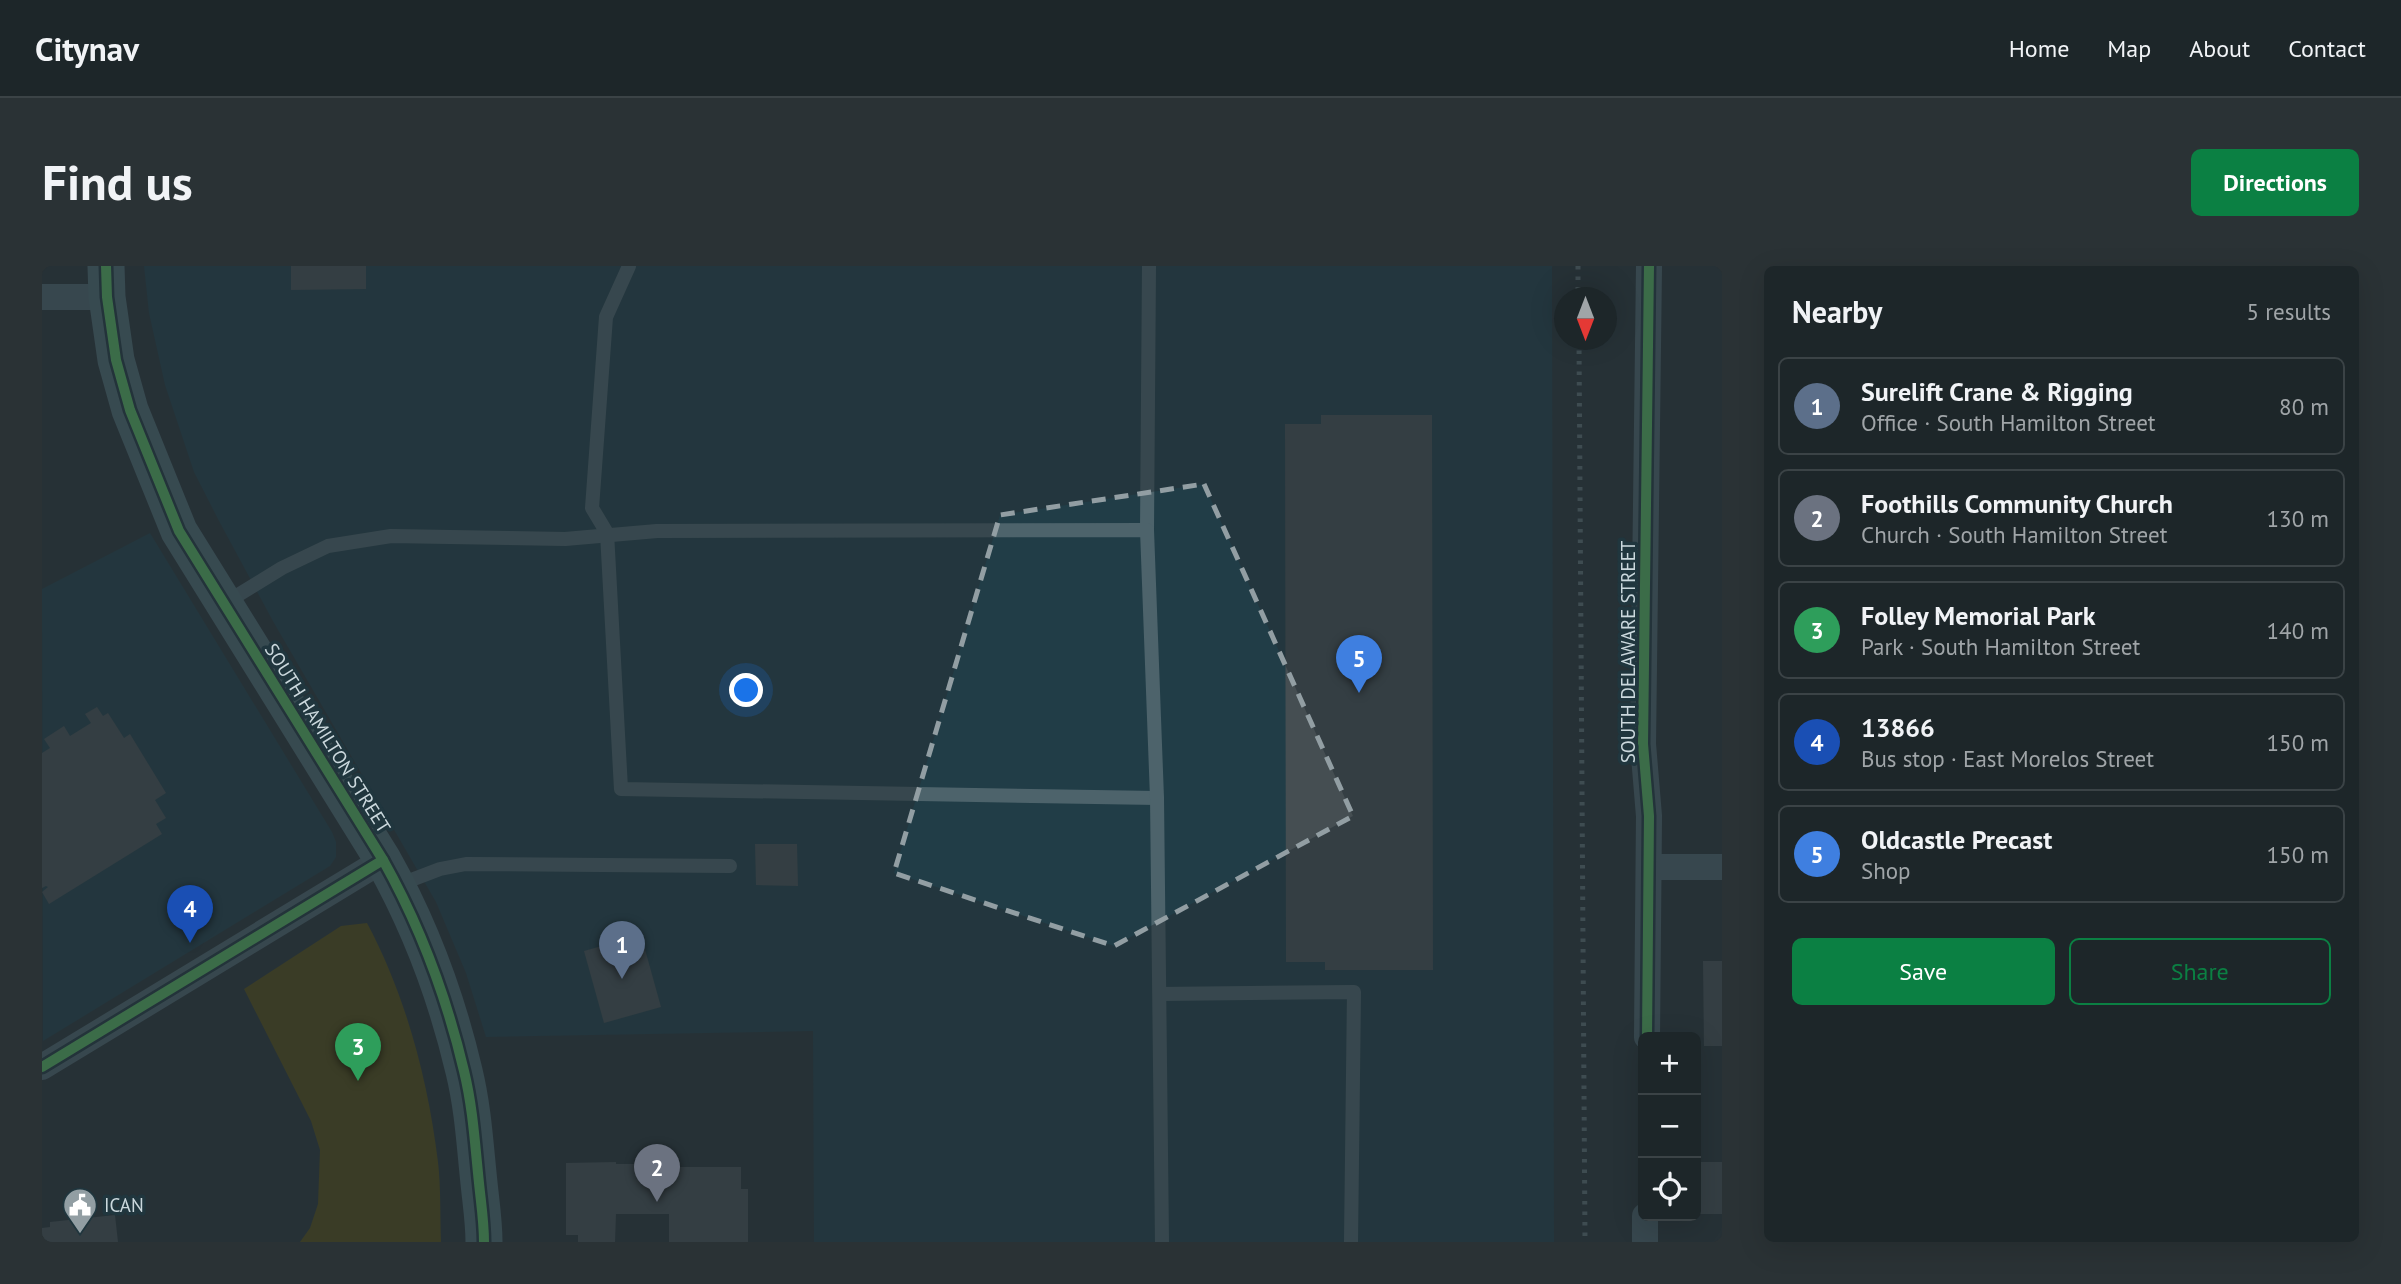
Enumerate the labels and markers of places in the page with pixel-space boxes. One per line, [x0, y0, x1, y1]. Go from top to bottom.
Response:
pin: 5 [1336, 635, 1382, 693]
pin: 4 [167, 885, 213, 943]
pin: 1 [599, 921, 645, 979]
pin: 3 [335, 1023, 381, 1081]
pin: 2 [634, 1144, 680, 1202]
public building icon: ICAN [61, 1186, 99, 1235]
place label: ICAN [104, 1193, 144, 1217]

